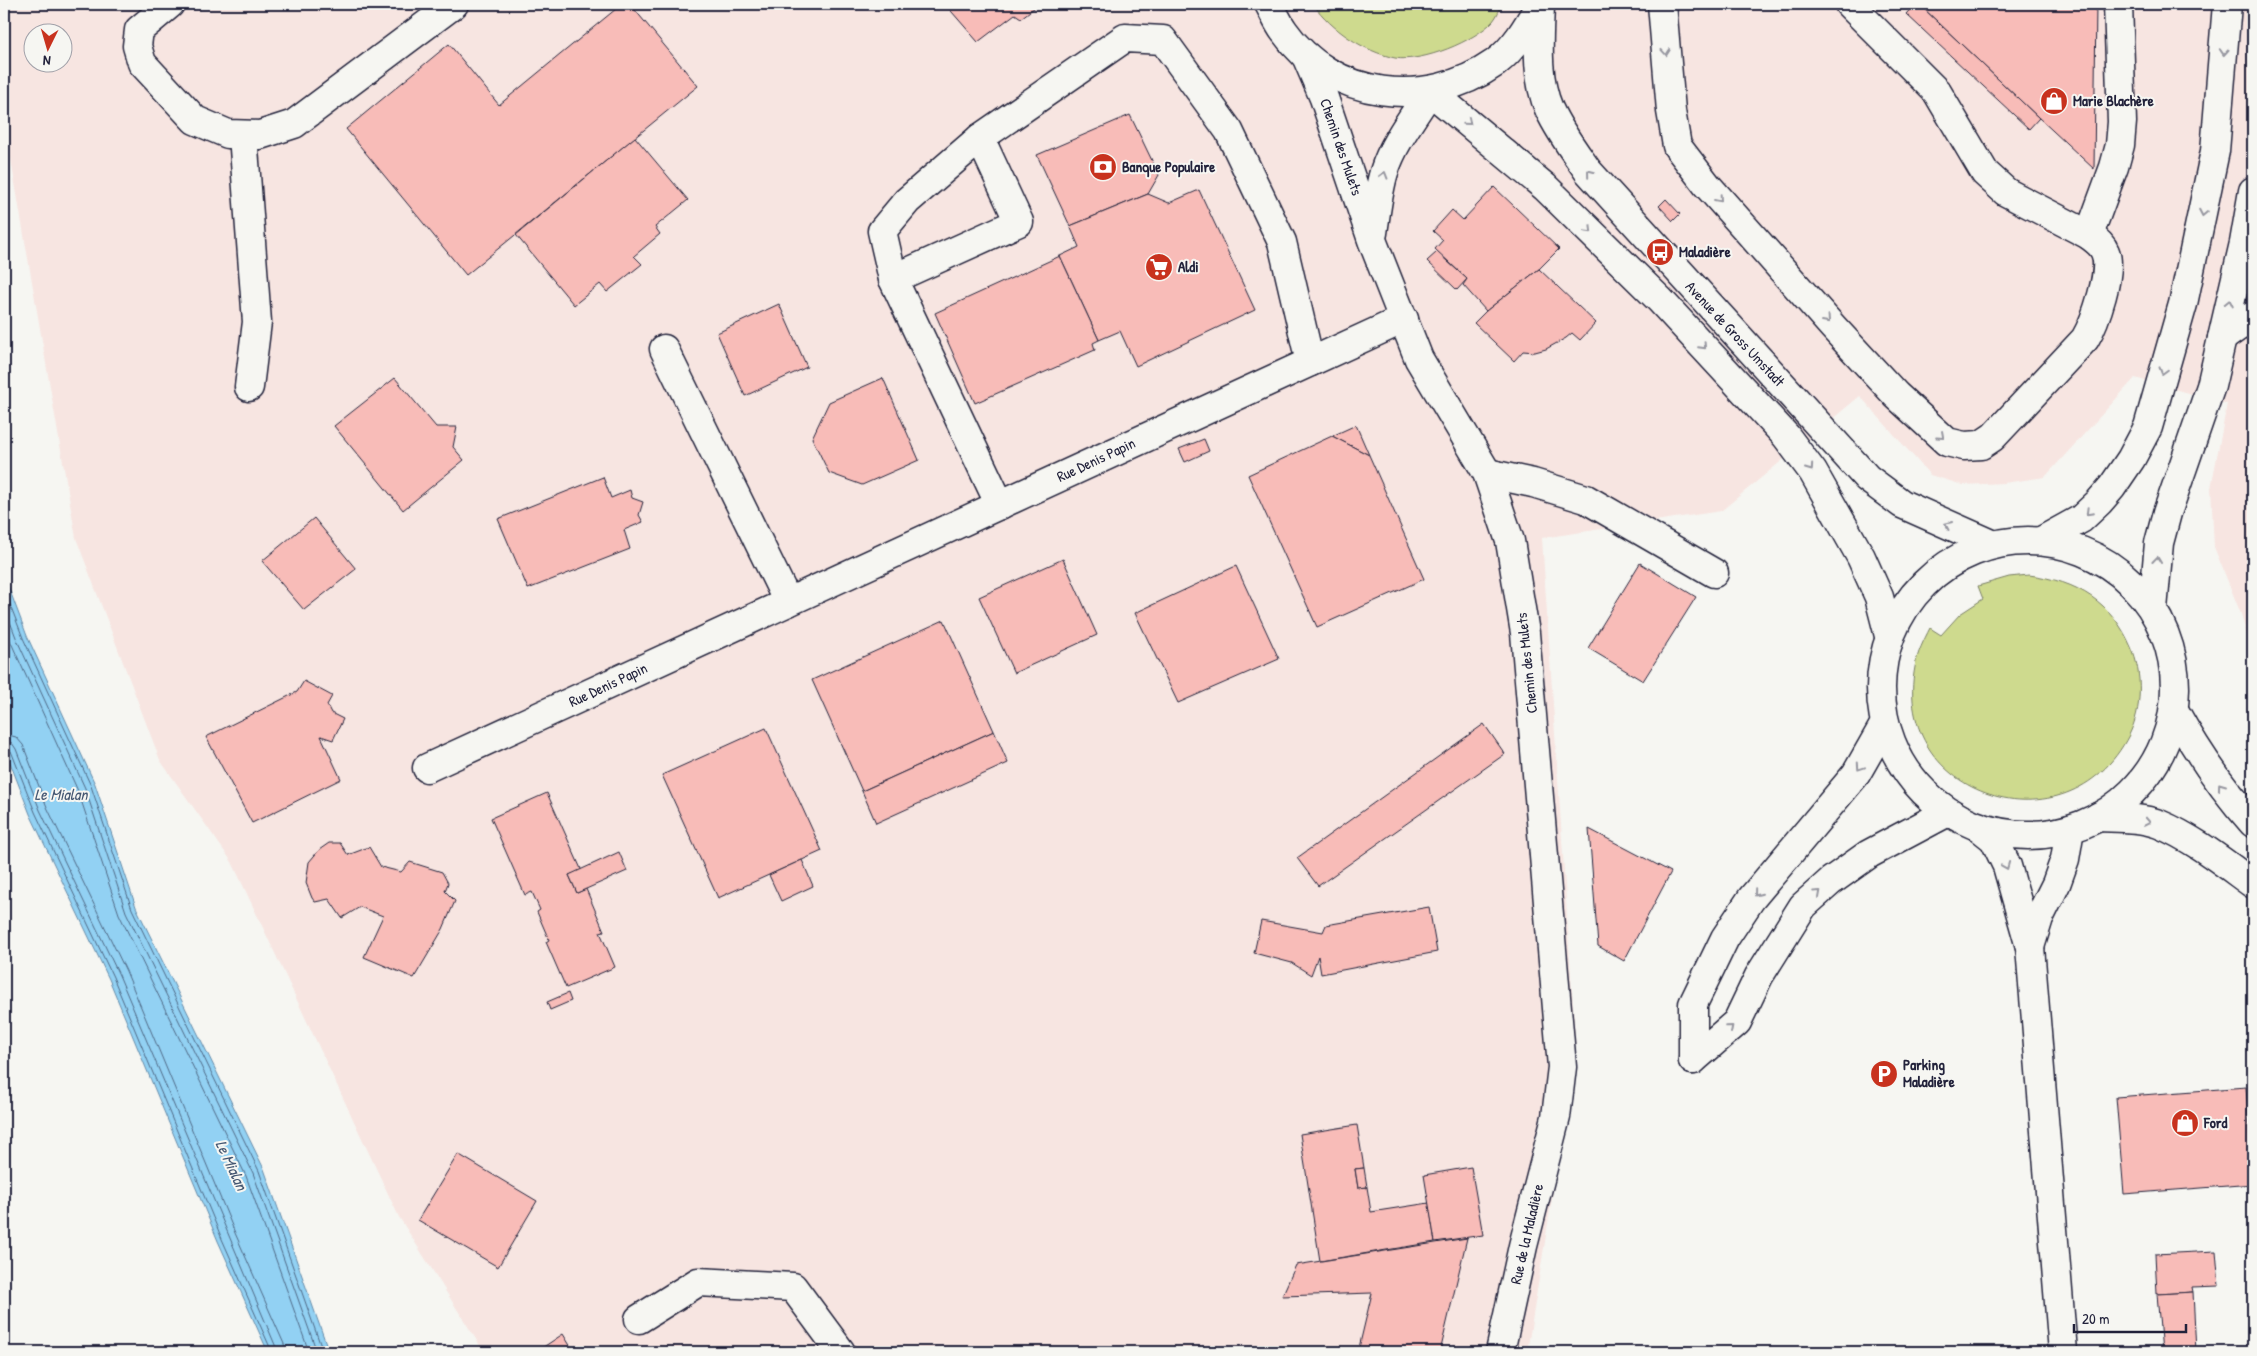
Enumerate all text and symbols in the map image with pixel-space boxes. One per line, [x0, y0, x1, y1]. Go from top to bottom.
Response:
north arrow [22, 22, 72, 72]
one-way arrow [1660, 49, 1671, 57]
one-way arrow [2218, 49, 2229, 57]
text: N [42, 52, 51, 71]
shop icon: Marie Blachère [2039, 86, 2069, 116]
place label: Marie Blachère [2073, 90, 2154, 111]
street label: Chemin des Mulets [1315, 96, 1368, 198]
one-way arrow [1462, 116, 1471, 124]
bank icon: Banque Populaire [1088, 152, 1118, 182]
place label: Banque Populaire [1122, 156, 1215, 178]
one-way arrow [1587, 170, 1595, 179]
one-way arrow [1379, 171, 1389, 179]
one-way arrow [1713, 193, 1722, 202]
one-way arrow [2199, 209, 2209, 218]
one-way arrow [1583, 224, 1592, 233]
bus stop icon: Maladière [1645, 237, 1675, 267]
place label: Maladière [1679, 241, 1731, 262]
supermarket icon: Aldi [1144, 252, 1174, 282]
place label: Aldi [1178, 256, 1199, 277]
street label: Avenue de Gross Umstadt [1681, 276, 1790, 392]
one-way arrow [2224, 299, 2234, 308]
one-way arrow [1821, 315, 1830, 324]
one-way arrow [1697, 341, 1706, 350]
one-way arrow [2159, 366, 2169, 374]
one-way arrow [1935, 430, 1944, 439]
street label: Rue Denis Papin [1053, 432, 1139, 487]
one-way arrow [1804, 462, 1813, 472]
one-way arrow [2085, 506, 2094, 515]
one-way arrow [1944, 520, 1953, 531]
one-way arrow [2151, 556, 2162, 564]
street label: Chemin des Mulets [1511, 611, 1542, 714]
street label: Rue Denis Papin [565, 657, 651, 712]
one-way arrow [1857, 762, 1866, 771]
one-way arrow [2218, 782, 2227, 792]
water label: Le Mialan [34, 783, 89, 805]
one-way arrow [2142, 816, 2151, 826]
one-way arrow [2000, 861, 2010, 870]
one-way arrow [1754, 887, 1762, 896]
one-way arrow [1812, 890, 1821, 899]
one-way arrow [1724, 1025, 1733, 1034]
place label: Parking Maladière [1903, 1054, 1955, 1092]
parking icon: Parking Maladière [1869, 1059, 1899, 1089]
shop icon: Ford [2170, 1108, 2200, 1138]
place label: Ford [2203, 1112, 2227, 1133]
water label: Le Mialan [211, 1136, 254, 1195]
street label: Rue de la Maladière [1505, 1182, 1548, 1286]
scale bar [2074, 1301, 2187, 1333]
text: 20 m [2082, 1308, 2109, 1329]

